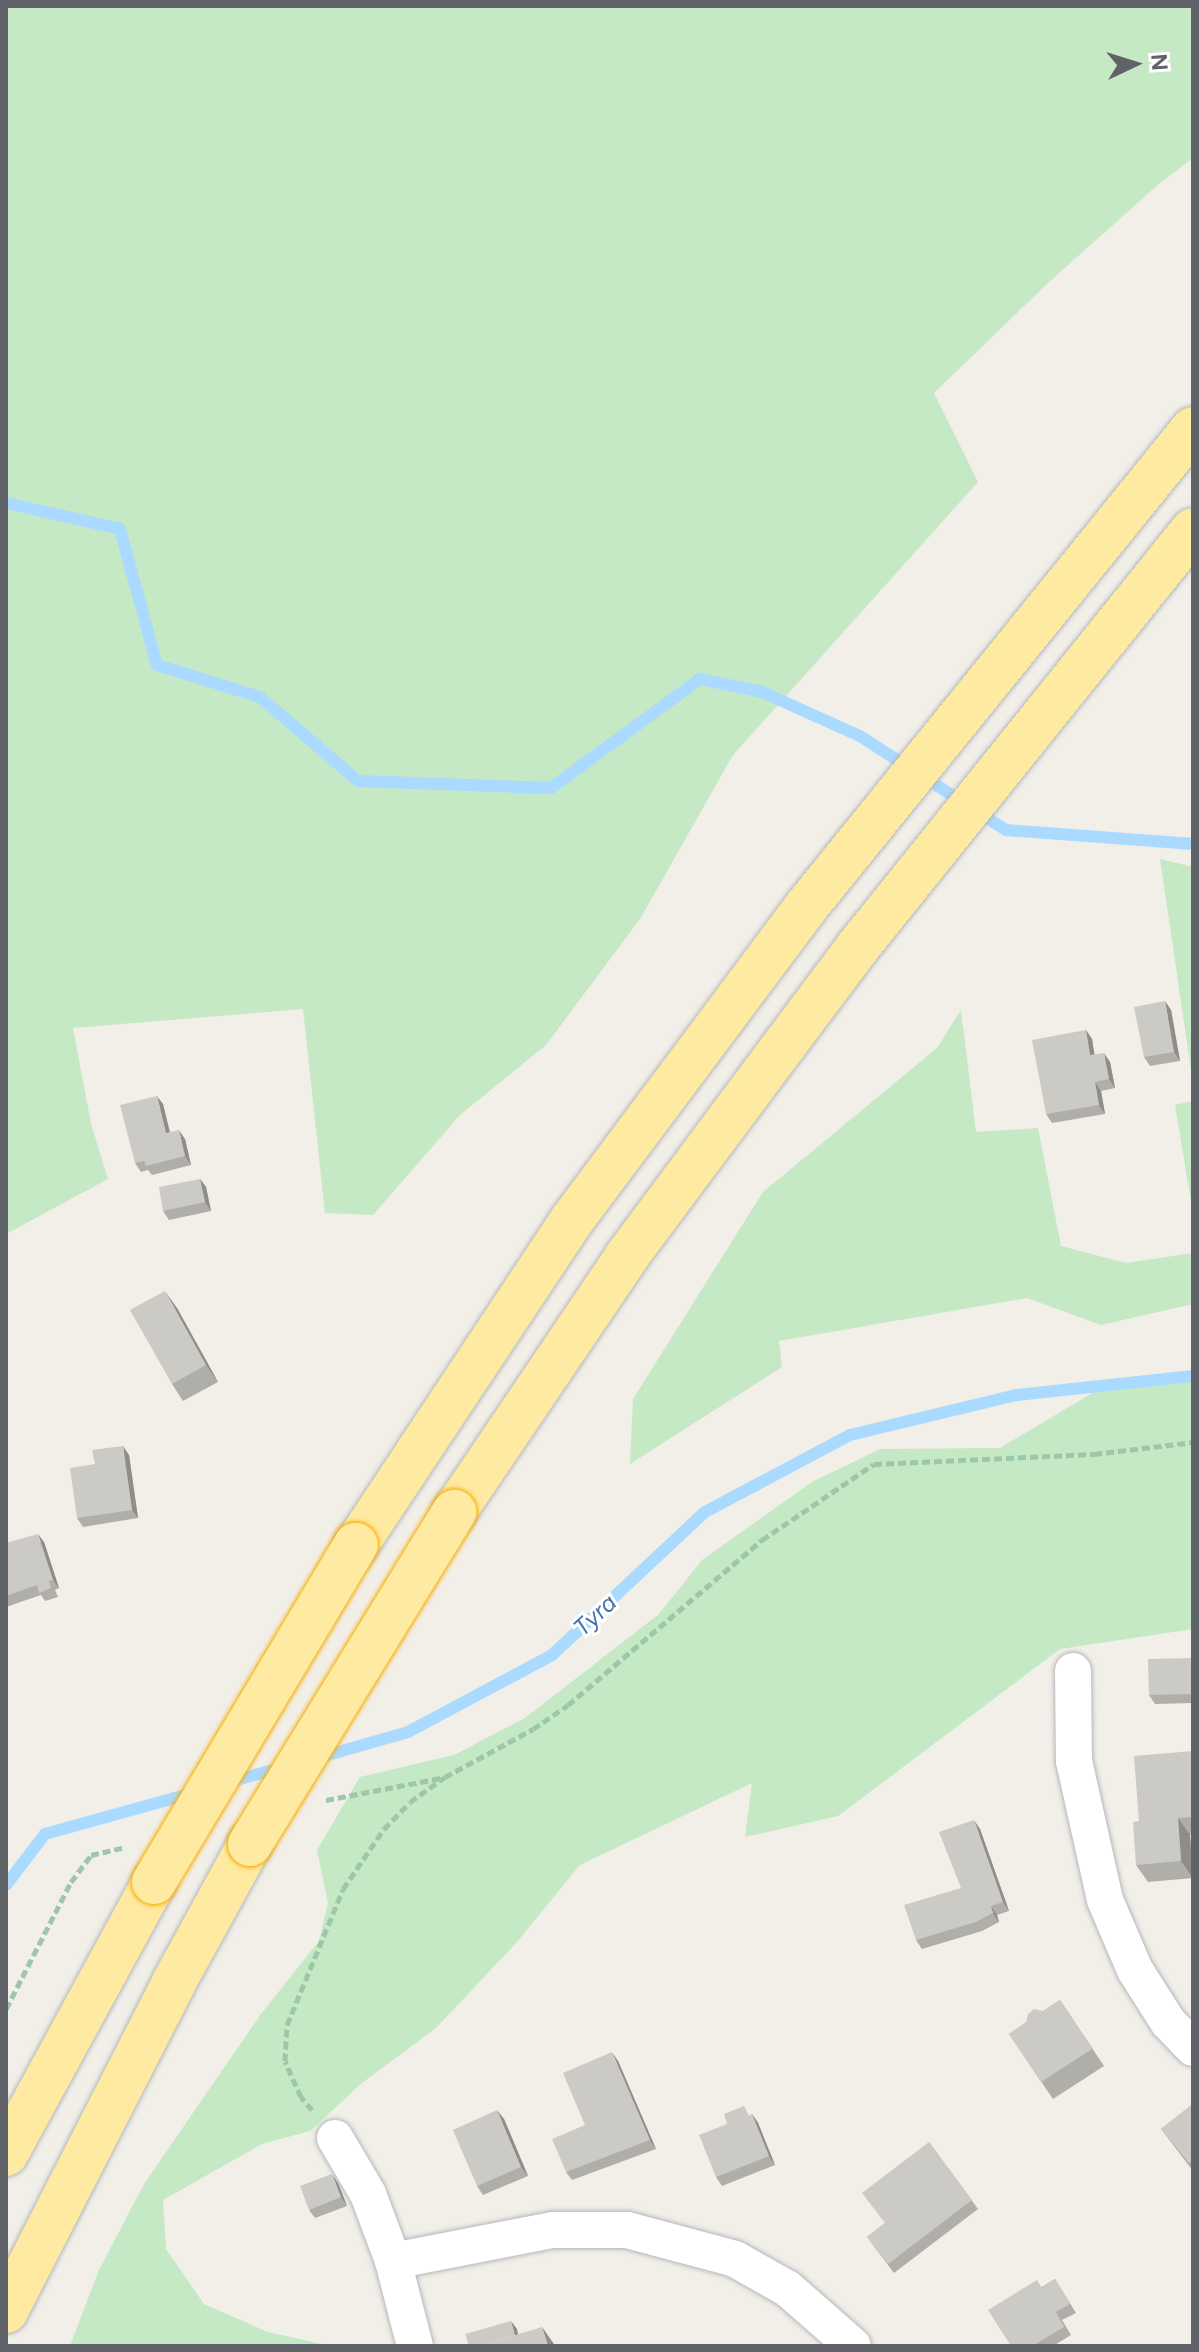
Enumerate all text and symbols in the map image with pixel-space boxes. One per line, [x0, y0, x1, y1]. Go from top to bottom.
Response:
north arrow [1095, 24, 1175, 104]
text: N [1145, 53, 1174, 72]
water label: Tyra [568, 1588, 622, 1642]

